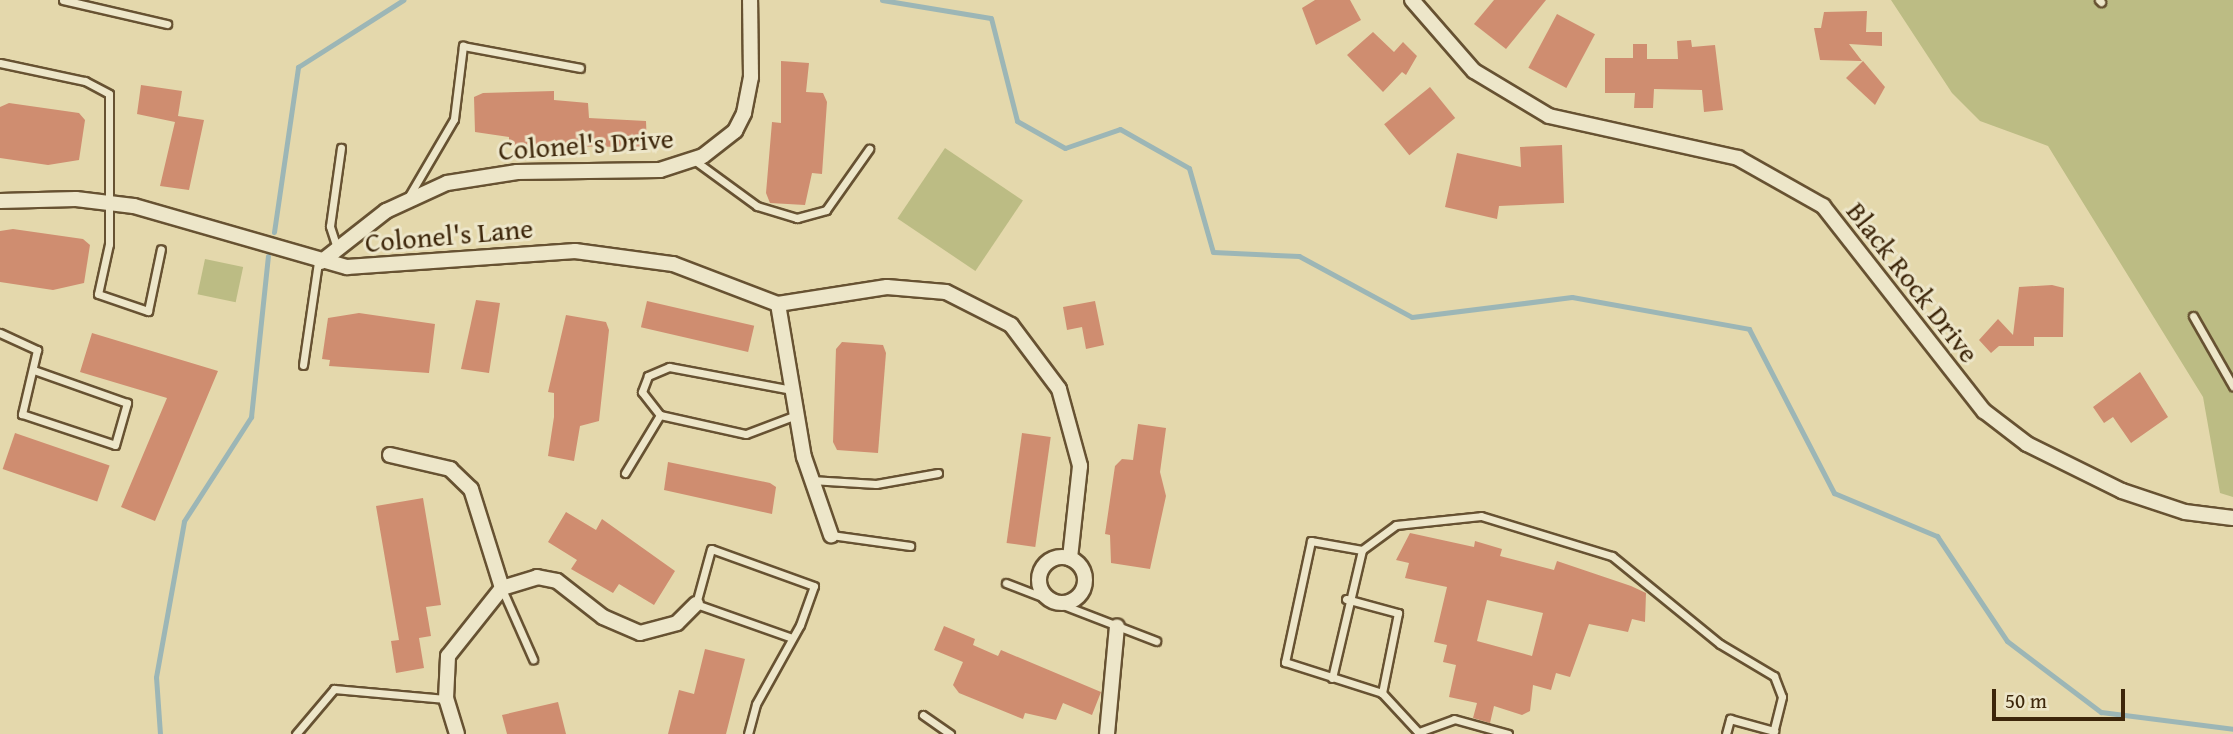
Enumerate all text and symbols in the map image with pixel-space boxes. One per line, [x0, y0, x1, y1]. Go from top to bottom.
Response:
street label: Colonel's Drive [497, 121, 675, 167]
street label: Black Rock Drive [1840, 195, 1986, 369]
street label: Colonel's Lane [364, 211, 534, 259]
scale bar [1995, 674, 2128, 718]
text: 50 m [2005, 685, 2047, 716]

